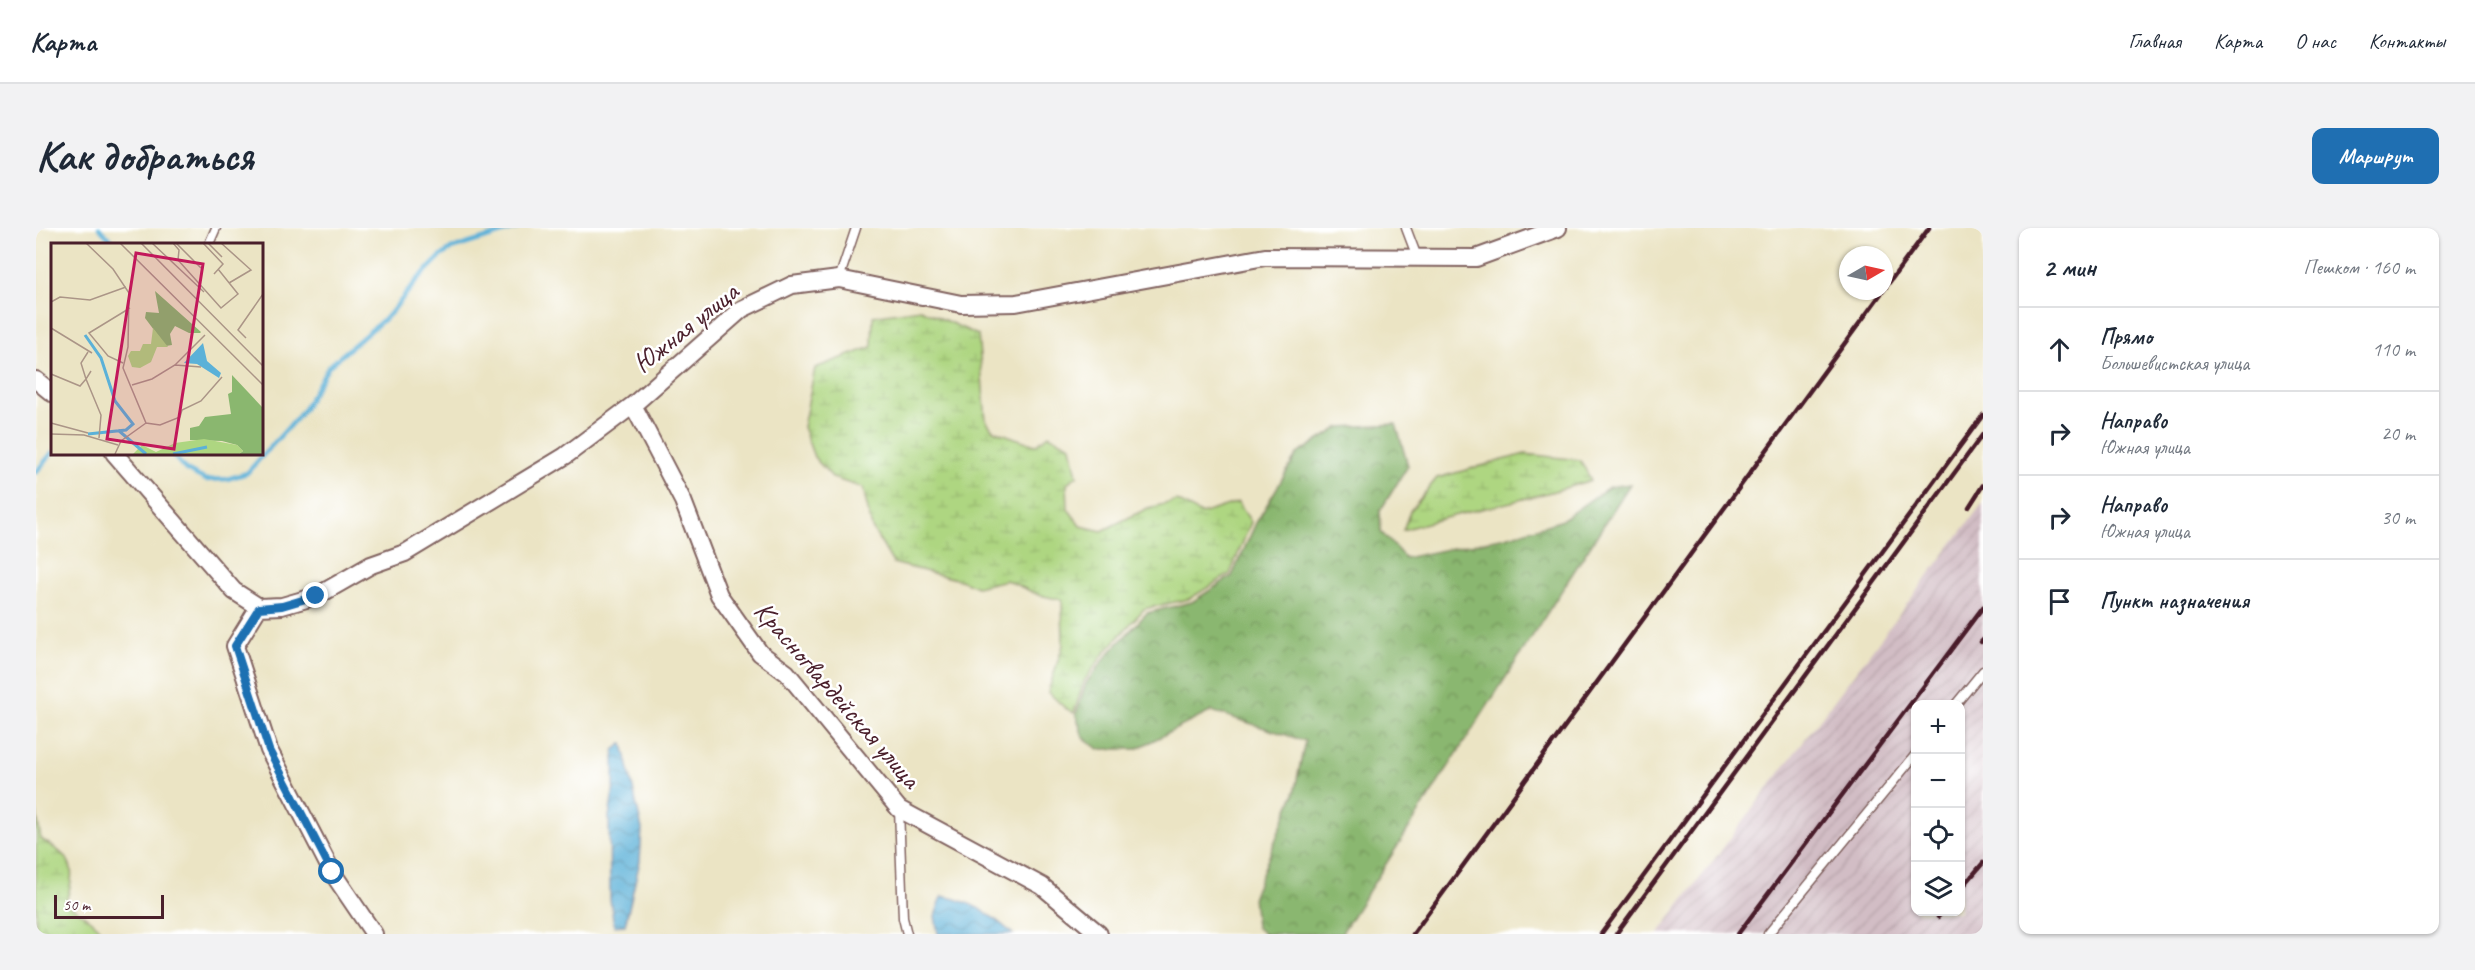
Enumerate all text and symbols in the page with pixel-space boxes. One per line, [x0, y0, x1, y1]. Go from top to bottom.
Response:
text: Карта [30, 24, 97, 59]
text: Главная [2128, 28, 2181, 54]
text: Карта [2214, 28, 2262, 54]
text: О нас [2295, 28, 2336, 54]
text: Контакты [2369, 28, 2445, 54]
button: Маршрут [2312, 128, 2439, 184]
text: Как добраться [36, 130, 253, 183]
inset map [51, 243, 262, 454]
north arrow [1839, 246, 1893, 300]
text: 2 мин [2043, 251, 2096, 284]
text: Пешком · 160 m [2303, 255, 2415, 280]
street label: Южная улица [625, 273, 747, 381]
text: Прямо [2100, 323, 2152, 351]
icon: ahead [2043, 333, 2076, 366]
text: 110 m [2372, 337, 2415, 362]
text: Большевистская улица [2100, 351, 2249, 376]
text: Направо [2100, 407, 2167, 435]
icon: right [2043, 417, 2076, 450]
text: 20 m [2381, 421, 2415, 446]
text: Южная улица [2100, 435, 2190, 460]
text: Направо [2100, 491, 2167, 519]
icon: right [2043, 501, 2076, 534]
text: 30 m [2381, 505, 2415, 530]
text: Южная улица [2100, 519, 2190, 544]
route end [302, 582, 328, 608]
icon: arrive [2043, 585, 2076, 618]
text: Пункт назначения [2100, 587, 2249, 615]
street label: Красногвардейская улица [747, 594, 930, 796]
map controls [1911, 700, 1965, 916]
button: + [1911, 700, 1965, 754]
button: − [1911, 754, 1965, 808]
button: locate [1911, 808, 1965, 862]
route start [318, 858, 344, 884]
button: layers [1911, 862, 1965, 916]
scale bar [54, 892, 164, 920]
text: 50 m [63, 895, 90, 915]

